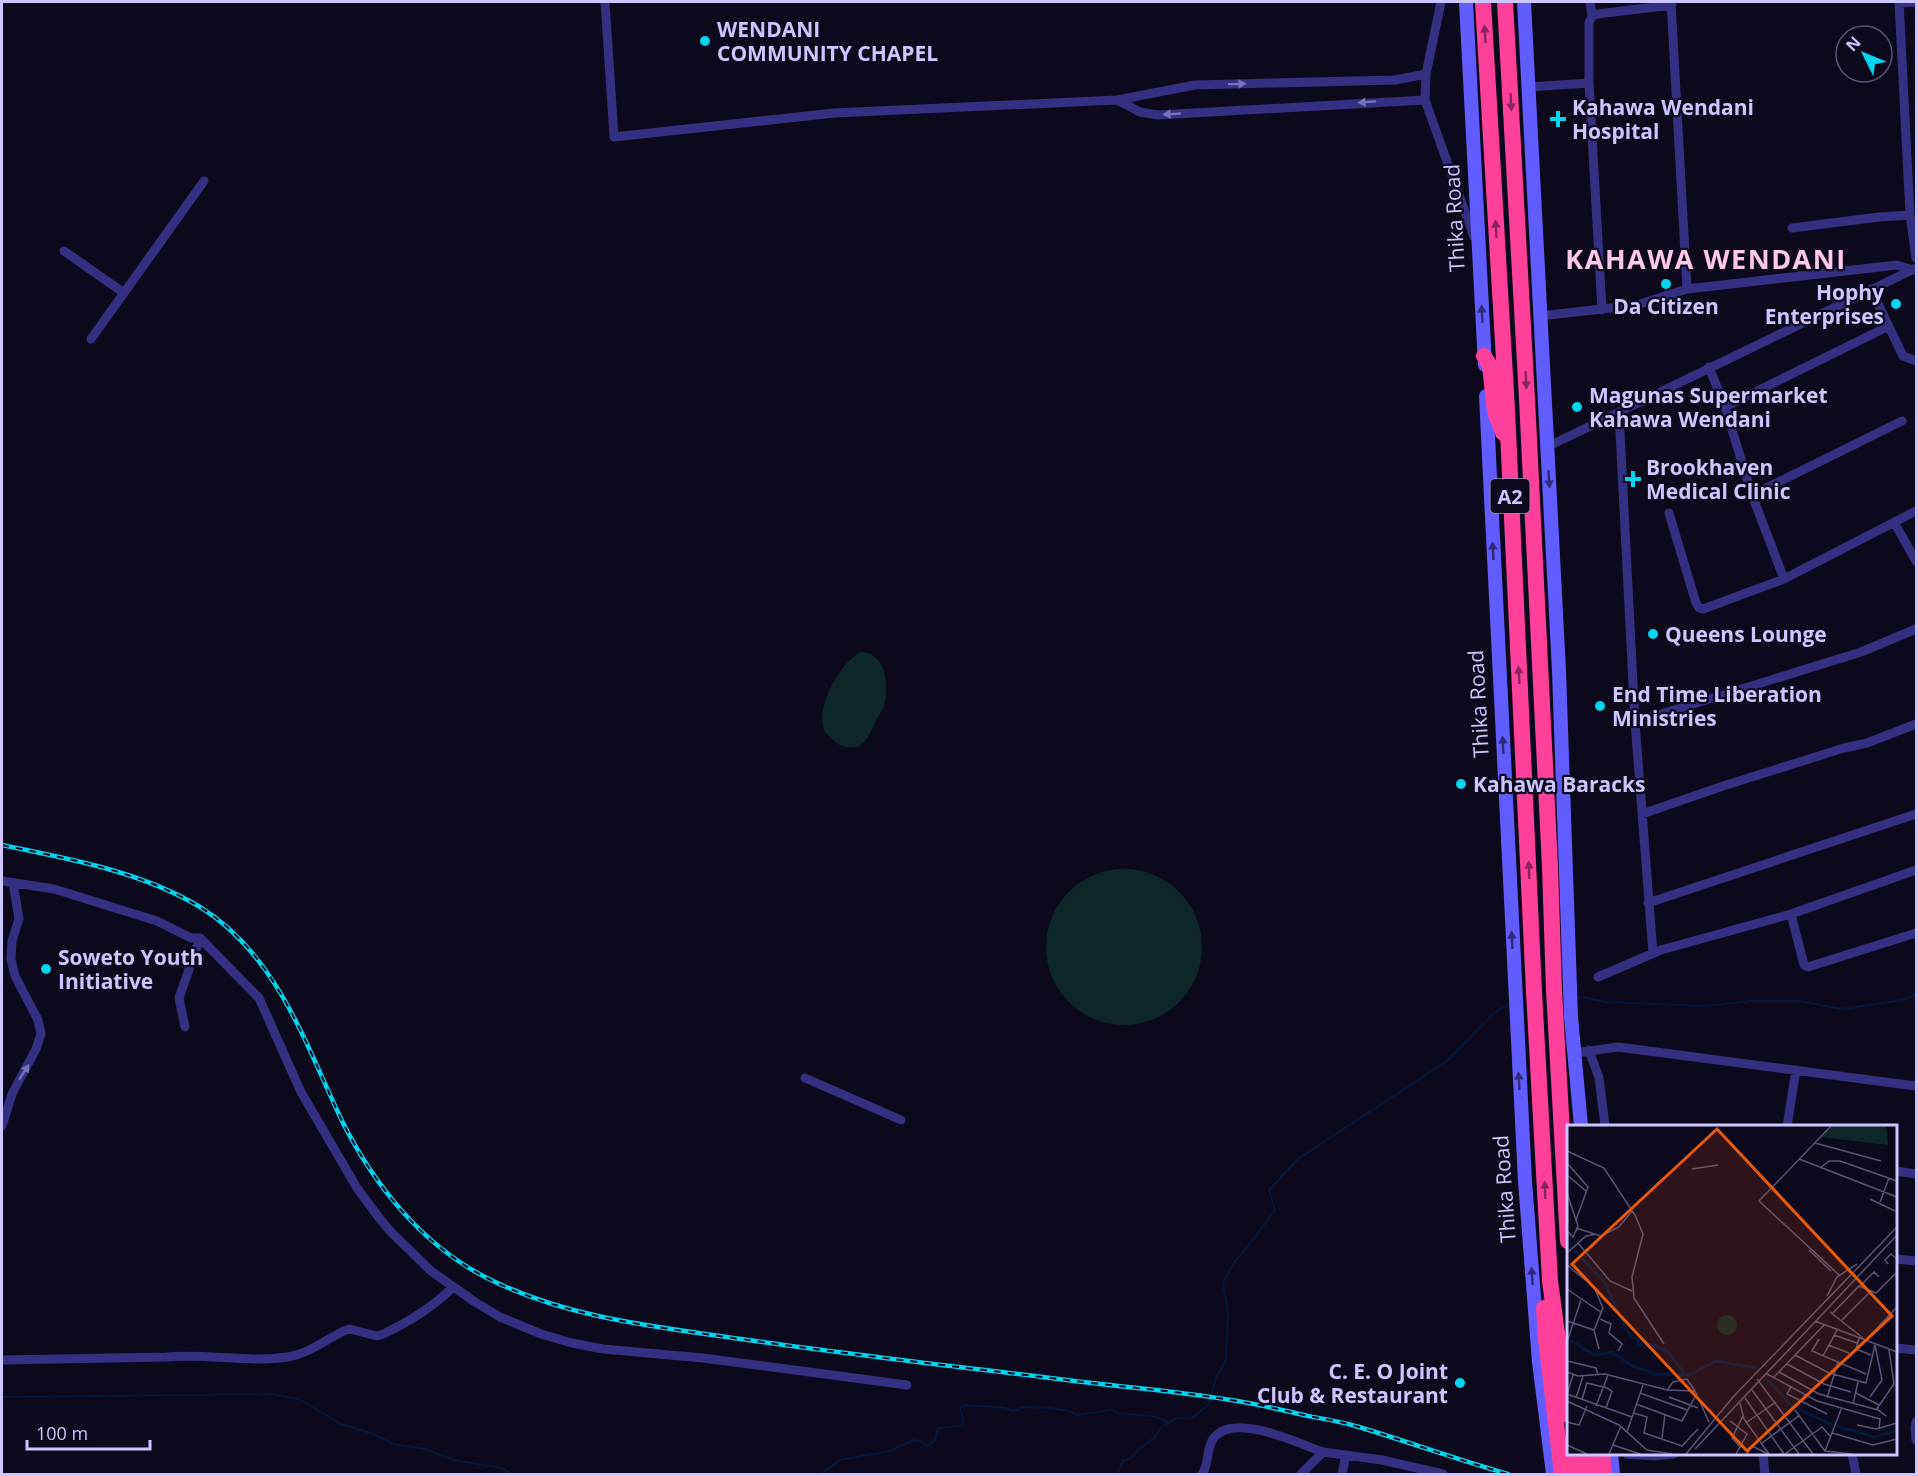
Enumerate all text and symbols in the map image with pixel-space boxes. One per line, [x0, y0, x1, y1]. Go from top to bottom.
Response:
place label: WENDANI COMMUNITY CHAPEL [717, 15, 938, 67]
north arrow [1834, 24, 1894, 84]
one-way arrow [1481, 25, 1490, 44]
text: N [1841, 32, 1866, 56]
marker: WENDANI COMMUNITY CHAPEL [698, 34, 712, 48]
one-way arrow [1227, 80, 1246, 89]
one-way arrow [1506, 92, 1515, 111]
place label: Kahawa Wendani Hospital [1572, 93, 1754, 145]
one-way arrow [1357, 98, 1376, 107]
one-way arrow [1163, 110, 1182, 119]
marker: Kahawa Wendani Hospital [1549, 110, 1567, 128]
street label: Thika Road [1437, 163, 1471, 273]
one-way arrow [1492, 220, 1501, 239]
district label: KAHAWA WENDANI [1565, 240, 1847, 277]
marker: Da Citizen [1659, 277, 1673, 291]
place label: Hophy Enterprises [1765, 278, 1884, 330]
place label: Da Citizen [1613, 292, 1719, 320]
marker: Hophy Enterprises [1889, 297, 1903, 311]
one-way arrow [1477, 304, 1487, 323]
one-way arrow [1522, 371, 1531, 390]
place label: Magunas Supermarket Kahawa Wendani [1589, 381, 1828, 433]
marker: Magunas Supermarket Kahawa Wendani [1570, 400, 1584, 414]
place label: Brookhaven Medical Clinic [1646, 453, 1791, 505]
one-way arrow [1544, 470, 1553, 489]
marker: Brookhaven Medical Clinic [1624, 470, 1642, 488]
road number: A2 [1490, 479, 1530, 513]
one-way arrow [1489, 541, 1498, 560]
place label: Queens Lounge [1665, 620, 1827, 648]
marker: Queens Lounge [1646, 627, 1660, 641]
street label: Thika Road [1461, 649, 1495, 759]
one-way arrow [1515, 666, 1524, 685]
place label: End Time Liberation Ministries [1612, 680, 1822, 732]
marker: End Time Liberation Ministries [1593, 699, 1607, 713]
one-way arrow [1498, 736, 1507, 755]
place label: Kahawa Baracks [1473, 770, 1646, 798]
marker: Kahawa Baracks [1454, 777, 1468, 791]
one-way arrow [1524, 861, 1533, 880]
one-way arrow [1508, 931, 1517, 950]
place label: Soweto Youth Initiative [58, 943, 203, 995]
marker: Soweto Youth Initiative [39, 962, 53, 976]
one-way arrow [18, 1064, 29, 1080]
one-way arrow [1515, 1072, 1524, 1091]
inset map [1567, 1125, 1897, 1455]
street label: Thika Road [1486, 1134, 1522, 1244]
one-way arrow [1540, 1180, 1550, 1199]
one-way arrow [1528, 1266, 1537, 1285]
place label: C. E. O Joint Club & Restaurant [1257, 1357, 1448, 1409]
marker: C. E. O Joint Club & Restaurant [1453, 1376, 1467, 1390]
scale bar [27, 1413, 150, 1451]
text: 100 m [36, 1421, 88, 1445]

